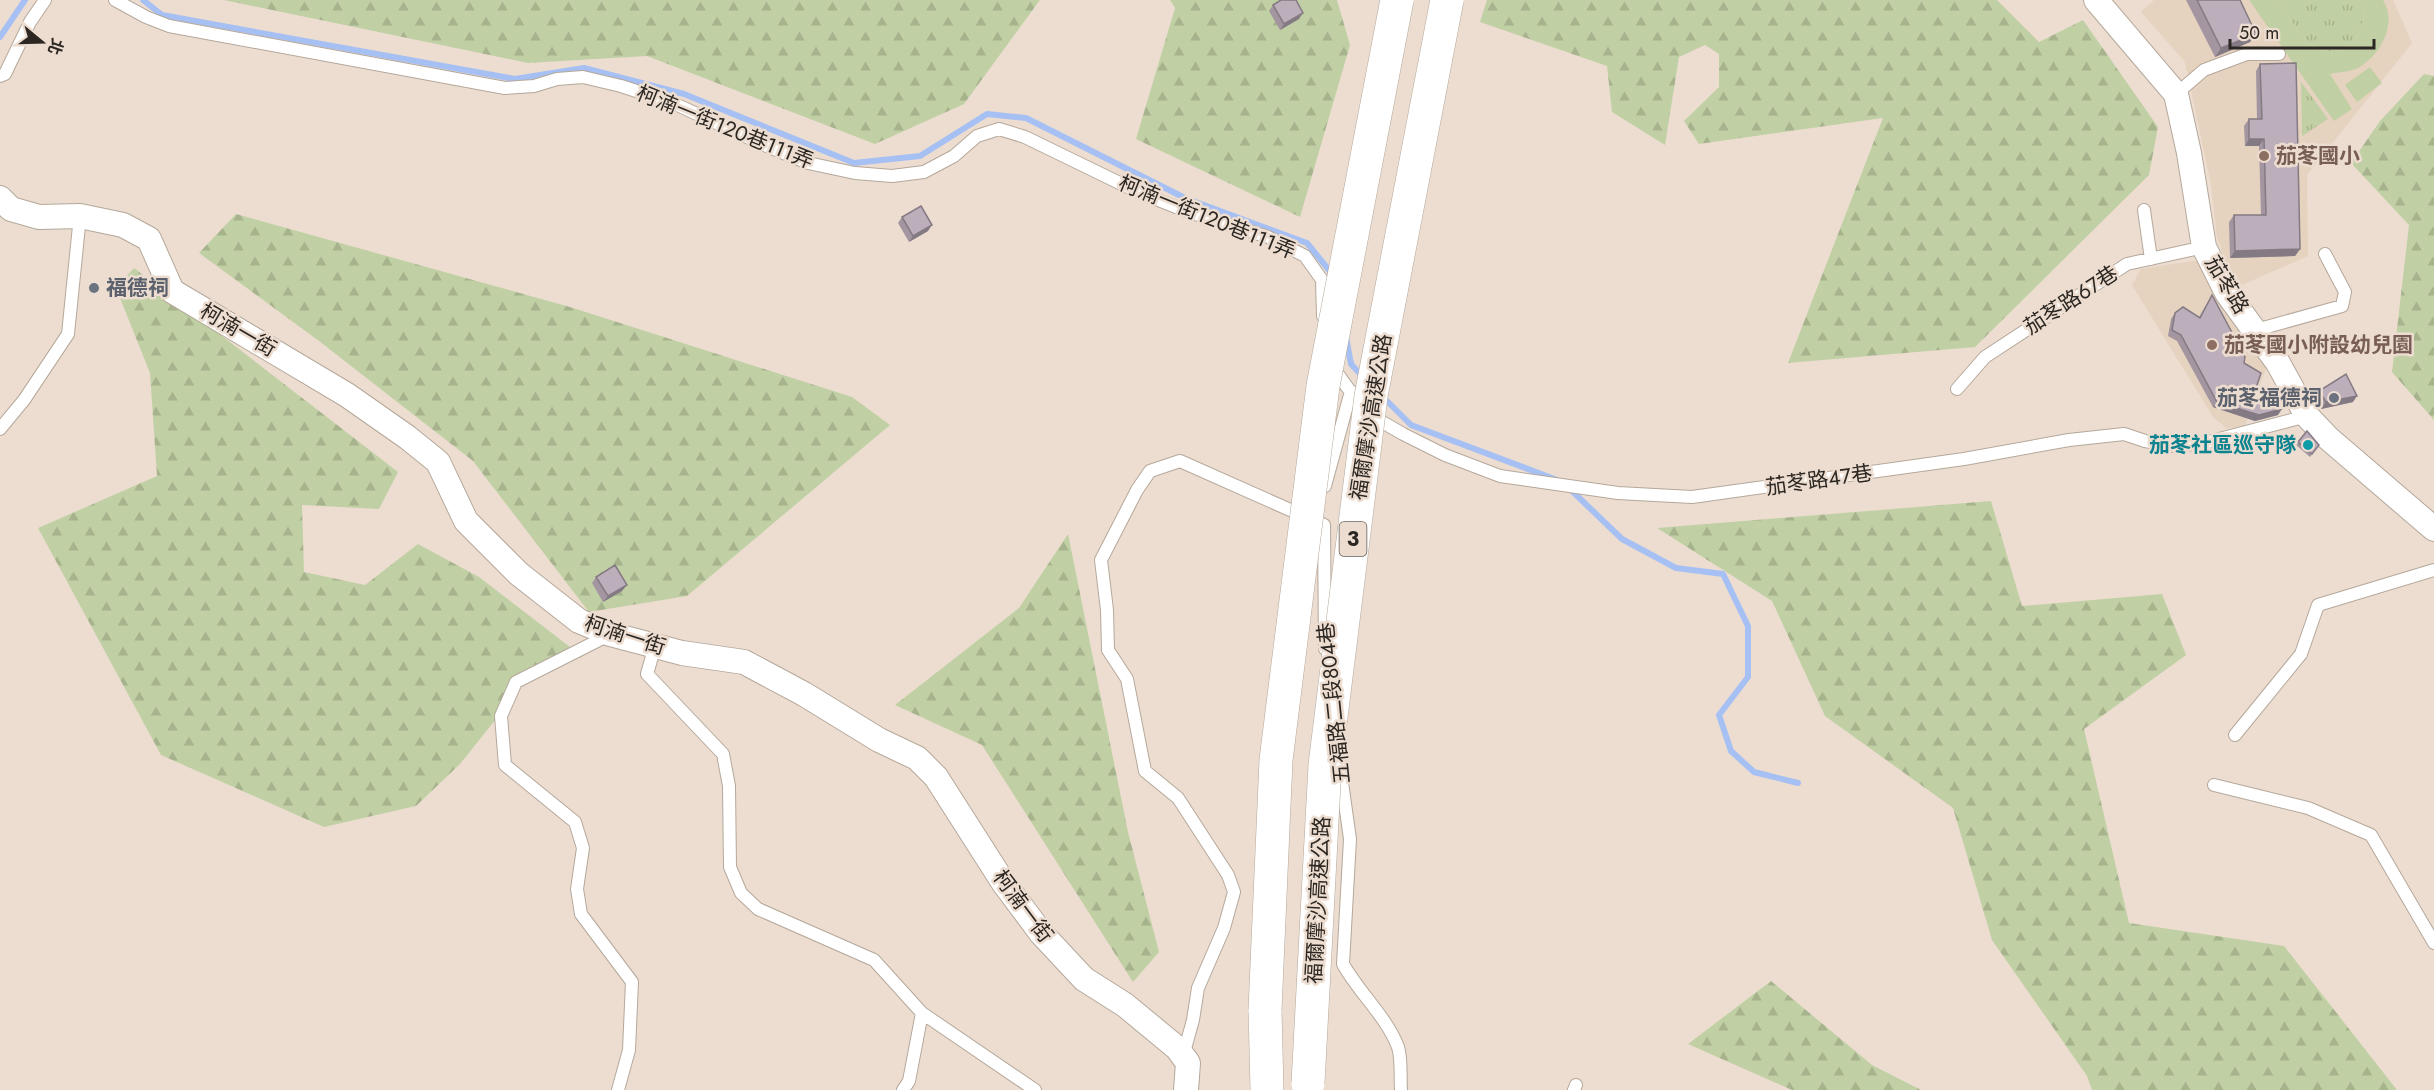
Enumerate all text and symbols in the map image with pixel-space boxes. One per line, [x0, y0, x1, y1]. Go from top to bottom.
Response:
north arrow [12, 12, 72, 72]
scale bar [2230, 12, 2374, 50]
text: 50 m [2239, 20, 2279, 46]
text: 北 [42, 35, 69, 58]
street label: 柯湳一街120巷111弄 [632, 78, 818, 176]
place label: 茄苳國小 [2276, 141, 2360, 171]
marker: 茄苳國小 [2257, 149, 2271, 163]
street label: 柯湳一街120巷111弄 [1114, 168, 1300, 266]
street label: 茄苳路 [2198, 250, 2256, 320]
street label: 茄苳路67巷 [2018, 258, 2124, 342]
place label: 福德祠 [106, 273, 169, 303]
marker: 福德祠 [87, 281, 101, 295]
street label: 柯湳一街 [194, 296, 282, 364]
place label: 茄苳國小附設幼兒園 [2224, 330, 2413, 360]
street label: 福爾摩沙高速公路 [1343, 332, 1399, 502]
marker: 茄苳國小附設幼兒園 [2205, 338, 2219, 352]
place label: 茄苳福德祠 [2217, 383, 2322, 413]
marker: 茄苳福德祠 [2327, 391, 2341, 405]
place label: 茄苳社區巡守隊 [2149, 430, 2297, 460]
marker: 茄苳社區巡守隊 [2301, 438, 2315, 452]
street label: 茄苳路47巷 [1764, 458, 1874, 502]
road number: 3 [1340, 522, 1366, 556]
street label: 柯湳一街 [580, 608, 670, 662]
street label: 五福路二段804巷 [1311, 621, 1357, 785]
street label: 福爾摩沙高速公路 [1299, 815, 1337, 985]
street label: 柯湳一街 [986, 863, 1060, 949]

